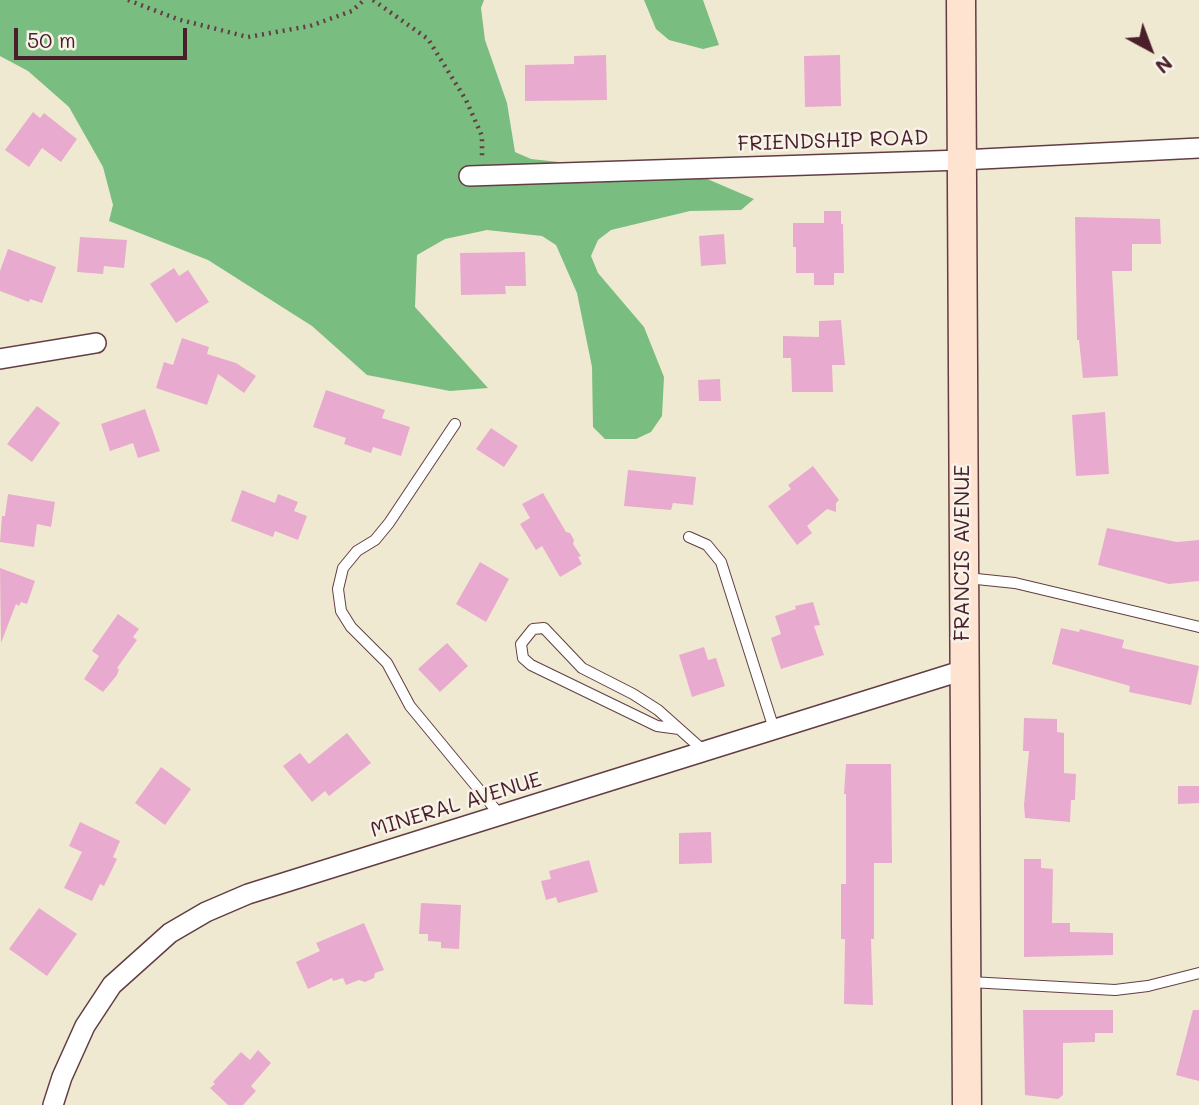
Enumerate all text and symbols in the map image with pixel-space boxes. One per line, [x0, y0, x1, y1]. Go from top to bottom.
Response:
scale bar [18, 14, 191, 58]
north arrow [1115, 14, 1185, 84]
text: 50 m [27, 26, 76, 53]
text: N [1150, 51, 1178, 79]
street label: FRIENDSHIP ROAD [737, 125, 929, 157]
street label: FRANCIS AVENUE [950, 465, 976, 641]
street label: MINERAL AVENUE [367, 767, 545, 843]

